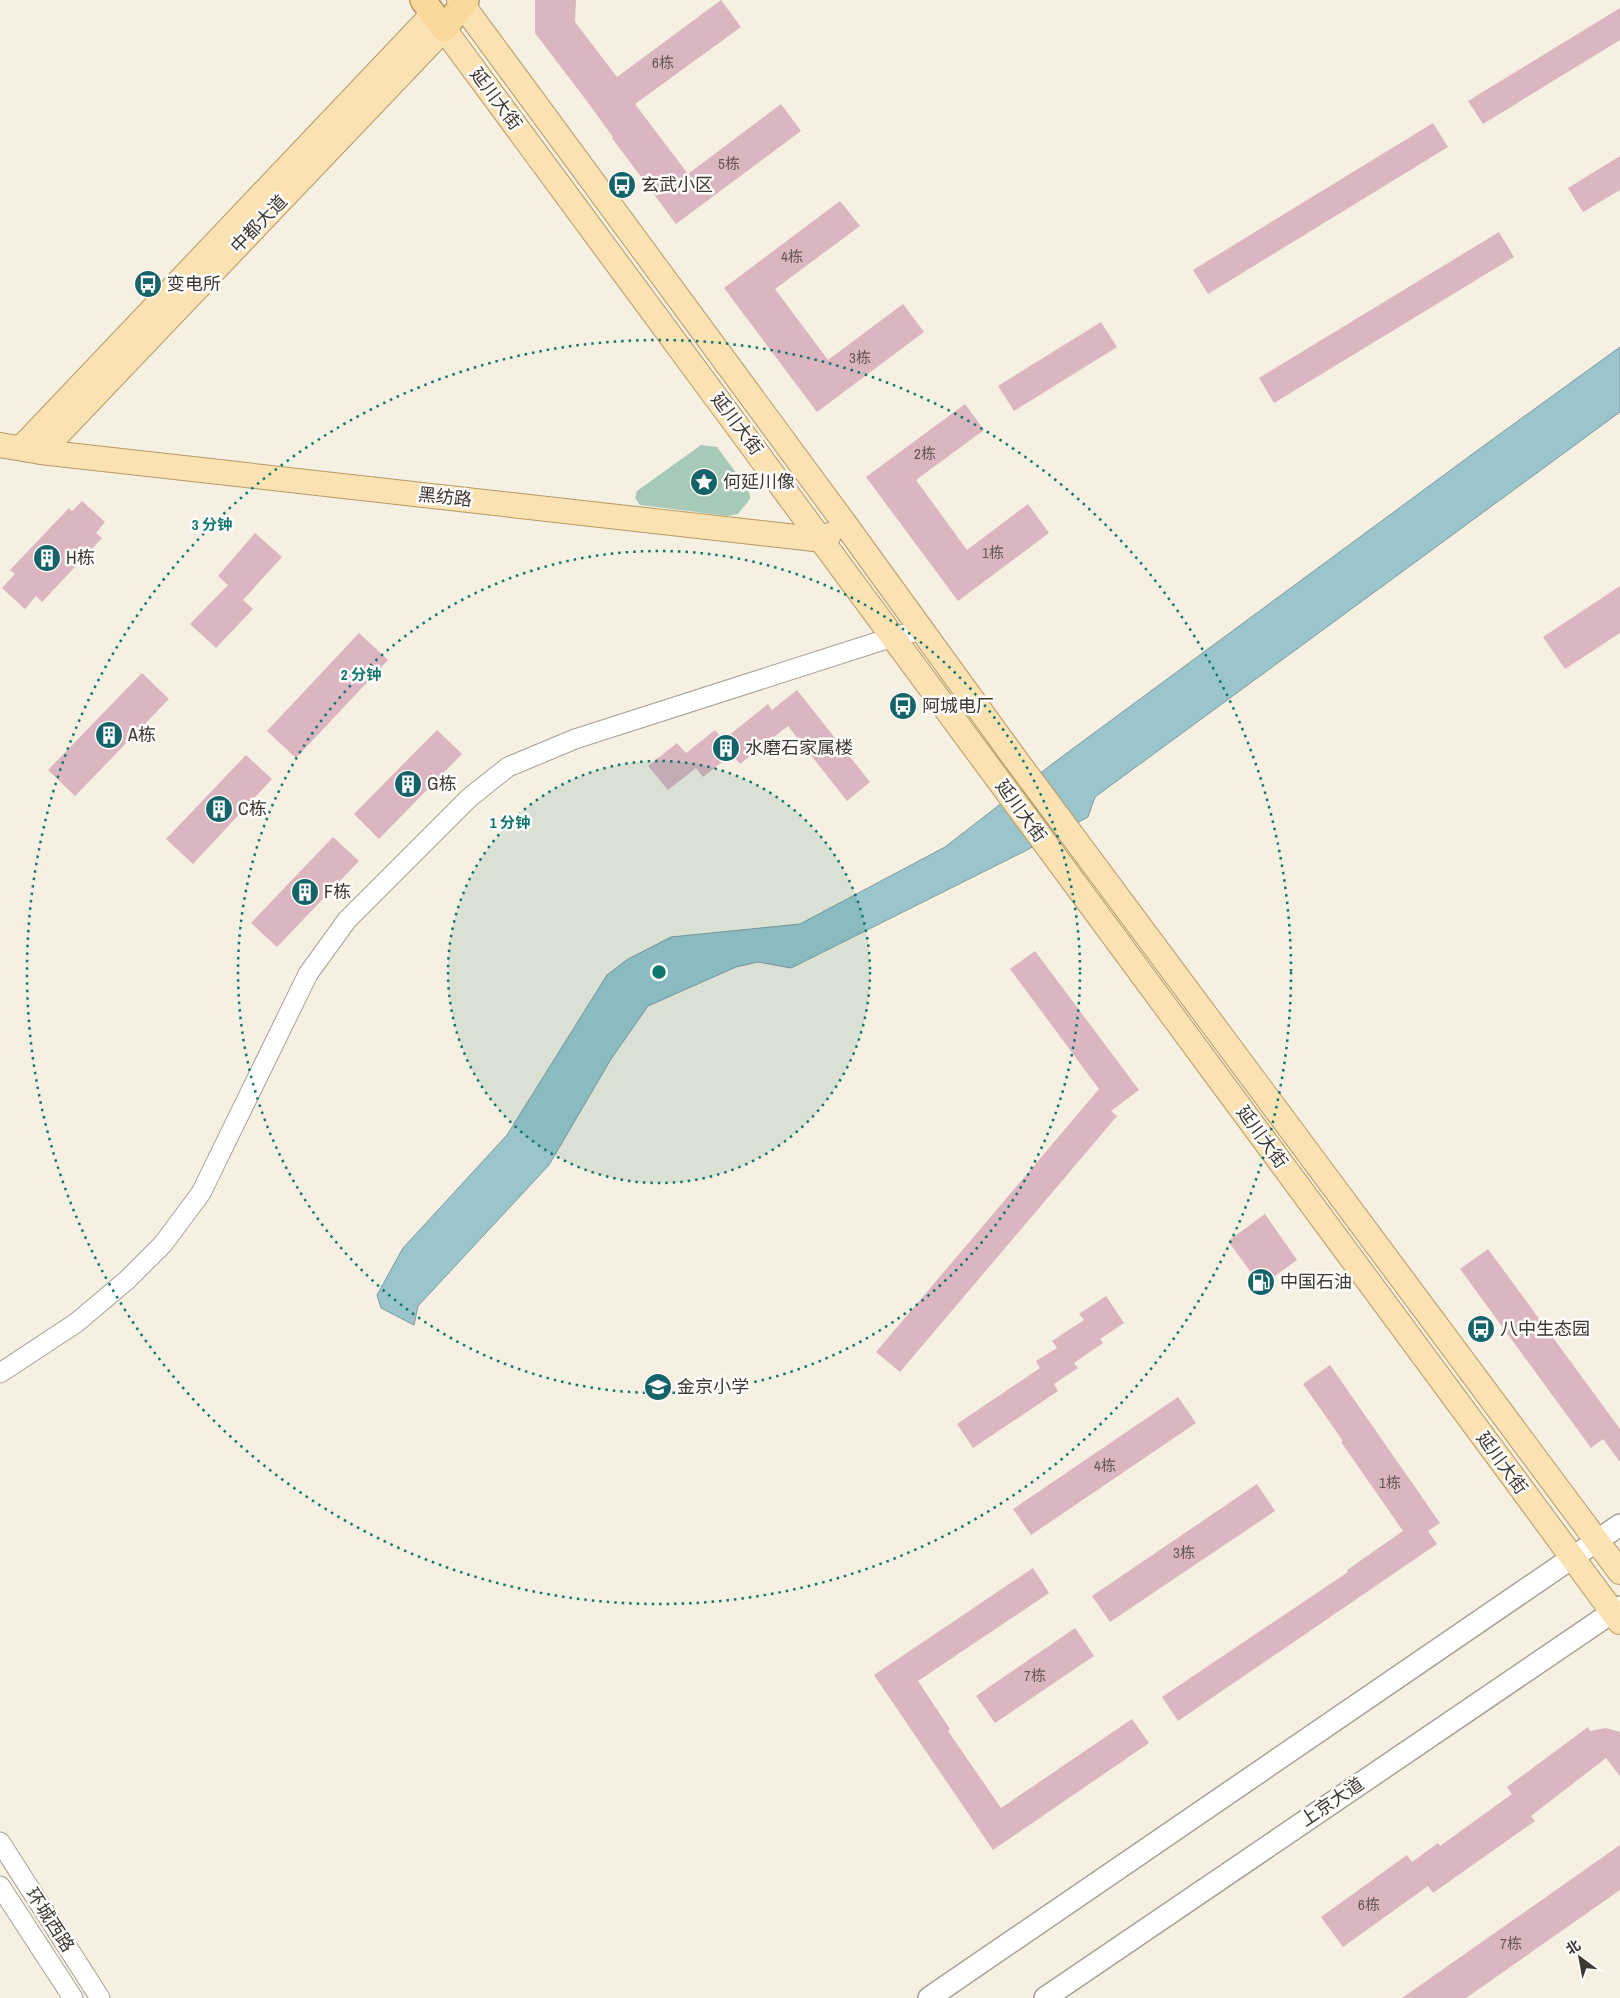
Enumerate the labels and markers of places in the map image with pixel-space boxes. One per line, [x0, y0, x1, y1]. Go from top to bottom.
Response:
bus stop icon: 玄武小区 [607, 170, 637, 200]
place label: 玄武小区 [641, 172, 713, 197]
bus stop icon: 变电所 [133, 269, 163, 299]
place label: 变电所 [167, 271, 221, 296]
place icon: 何延川像 [689, 467, 719, 497]
place label: 何延川像 [723, 469, 795, 494]
building icon: H栋 [32, 543, 62, 573]
place label: H栋 [66, 545, 95, 570]
bus stop icon: 阿城电厂 [888, 691, 918, 721]
place label: 阿城电厂 [922, 693, 994, 718]
building icon: A栋 [94, 720, 124, 750]
place label: A栋 [127, 722, 156, 747]
building icon: 水磨石家属楼 [711, 733, 741, 763]
place label: 水磨石家属楼 [745, 735, 853, 760]
building icon: G栋 [393, 769, 423, 799]
place label: G栋 [427, 771, 456, 796]
building icon: C栋 [204, 794, 234, 824]
place label: C栋 [238, 796, 267, 821]
building icon: F栋 [290, 877, 320, 907]
place label: F栋 [324, 879, 351, 904]
centre of rings [650, 963, 668, 981]
fuel station icon: 中国石油 [1246, 1267, 1276, 1297]
place label: 中国石油 [1280, 1269, 1352, 1294]
bus stop icon: 八中生态园 [1466, 1314, 1496, 1344]
place label: 八中生态园 [1500, 1316, 1590, 1341]
school or university icon: 金京小学 [643, 1372, 673, 1402]
place label: 金京小学 [677, 1374, 749, 1399]

